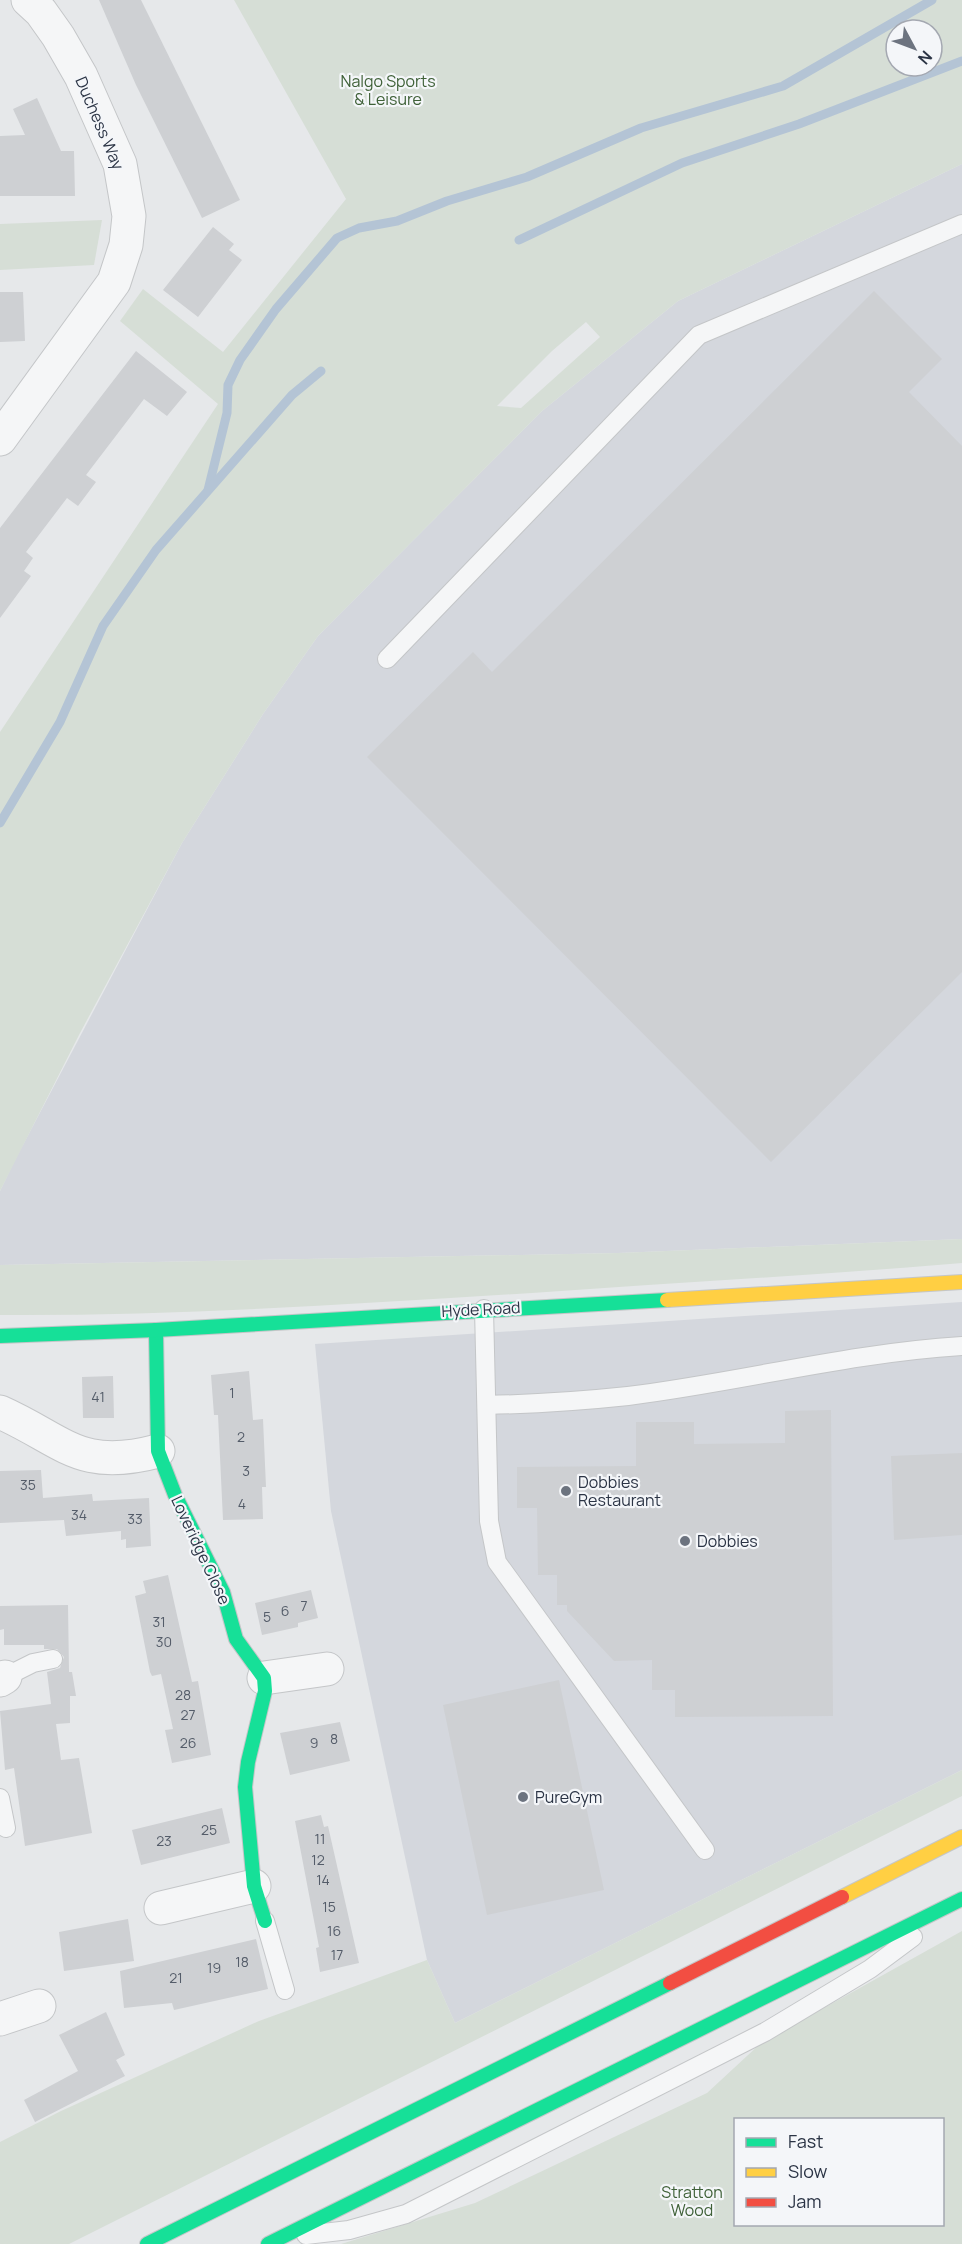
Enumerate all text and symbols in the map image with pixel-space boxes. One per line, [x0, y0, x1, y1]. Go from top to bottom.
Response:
north arrow [884, 18, 944, 78]
text: N [913, 46, 937, 69]
park label: Nalgo Sports & Leisure [340, 70, 436, 110]
street label: Duchess Way [71, 73, 130, 173]
street label: Hyde Road [441, 1296, 521, 1322]
house number: 1 [229, 1383, 235, 1402]
house number: 41 [91, 1387, 105, 1406]
house number: 2 [237, 1427, 245, 1446]
house number: 3 [242, 1461, 250, 1480]
place label: Dobbies Restaurant [578, 1471, 661, 1511]
house number: 35 [20, 1475, 36, 1494]
marker: Dobbies Restaurant [559, 1484, 573, 1498]
street label: Loveridge Close [166, 1492, 236, 1608]
house number: 4 [238, 1494, 246, 1513]
house number: 34 [71, 1505, 87, 1524]
house number: 33 [127, 1509, 143, 1528]
place label: Dobbies [697, 1530, 758, 1552]
marker: Dobbies [678, 1534, 692, 1548]
house number: 7 [300, 1596, 308, 1615]
house number: 6 [281, 1601, 289, 1620]
house number: 5 [263, 1607, 271, 1626]
house number: 31 [152, 1612, 166, 1631]
house number: 30 [156, 1632, 172, 1651]
house number: 28 [175, 1685, 191, 1704]
house number: 27 [180, 1705, 196, 1724]
house number: 8 [330, 1729, 338, 1748]
house number: 26 [180, 1733, 196, 1752]
house number: 9 [310, 1733, 318, 1752]
place label: PureGym [535, 1786, 602, 1808]
marker: PureGym [516, 1790, 530, 1804]
house number: 25 [201, 1820, 217, 1839]
house number: 11 [315, 1829, 325, 1848]
house number: 23 [156, 1831, 172, 1850]
house number: 12 [311, 1850, 325, 1869]
house number: 14 [316, 1870, 330, 1889]
house number: 15 [322, 1897, 336, 1916]
house number: 16 [327, 1921, 341, 1940]
house number: 17 [331, 1945, 343, 1964]
house number: 18 [235, 1952, 249, 1971]
house number: 19 [207, 1958, 221, 1977]
house number: 21 [169, 1968, 183, 1987]
legend [734, 2118, 944, 2226]
text: Fast [788, 2129, 823, 2153]
text: Slow [788, 2159, 828, 2183]
park label: Stratton Wood [661, 2181, 723, 2221]
text: Jam [788, 2189, 822, 2213]

